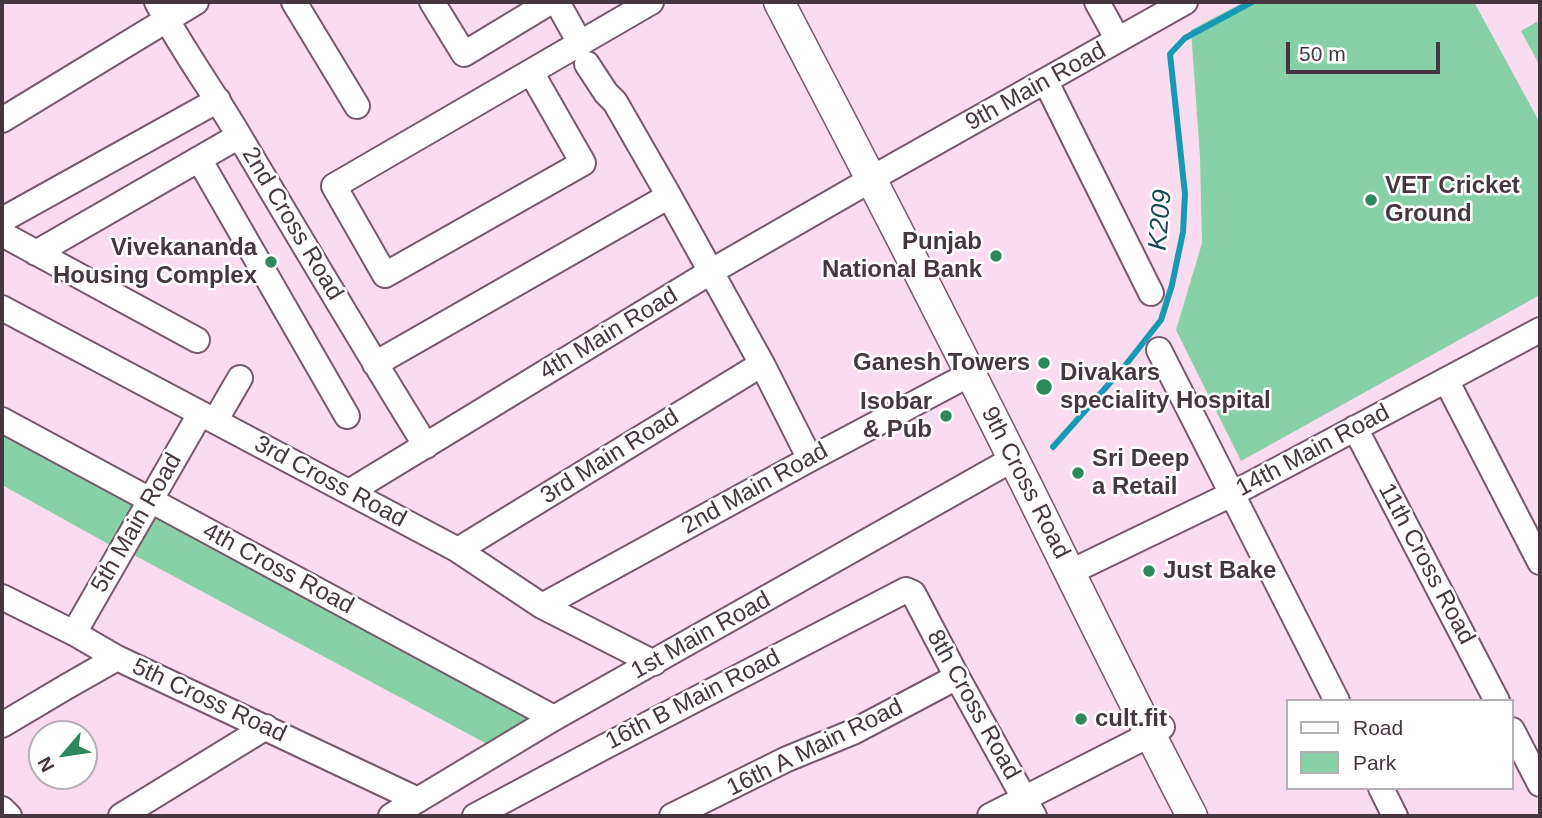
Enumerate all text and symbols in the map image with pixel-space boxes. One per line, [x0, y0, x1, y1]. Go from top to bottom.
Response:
scale bar [1290, 28, 1444, 72]
street label: 9th Main Road [961, 37, 1111, 137]
text: 50 m [1299, 42, 1346, 65]
street label: 2nd Cross Road [235, 142, 349, 306]
place label: VET Cricket Ground [1385, 172, 1520, 228]
water label: K209 [1143, 188, 1179, 252]
marker: VET Cricket Ground [1363, 192, 1379, 208]
place label: Punjab National Bank [822, 228, 982, 284]
place label: Vivekananda Housing Complex [53, 234, 257, 290]
marker: Punjab National Bank [988, 248, 1004, 264]
marker: Vivekananda Housing Complex [263, 254, 279, 270]
street label: 4th Main Road [535, 281, 683, 387]
place label: Ganesh Towers [853, 349, 1030, 377]
marker: Ganesh Towers [1036, 355, 1052, 371]
place label: Divakars speciality Hospital [1060, 359, 1271, 415]
marker: Divakars speciality Hospital [1034, 377, 1054, 397]
place label: Isobar & Pub [860, 388, 932, 444]
street label: 14th Main Road [1231, 399, 1395, 503]
street label: 9th Cross Road [974, 402, 1076, 564]
street label: 3rd Main Road [536, 403, 684, 511]
marker: Isobar & Pub [938, 408, 954, 424]
street label: 3rd Cross Road [249, 430, 411, 534]
street label: 2nd Main Road [677, 437, 833, 541]
place label: Sri Deep a Retail [1092, 445, 1189, 501]
street label: 5th Main Road [86, 448, 188, 598]
marker: Sri Deep a Retail [1070, 465, 1086, 481]
street label: 11th Cross Road [1371, 479, 1481, 649]
street label: 4th Cross Road [198, 517, 358, 621]
place label: Just Bake [1163, 557, 1276, 585]
marker: Just Bake [1141, 563, 1157, 579]
street label: 1st Main Road [626, 586, 776, 686]
street label: 8th Cross Road [920, 625, 1026, 785]
street label: 16th B Main Road [601, 644, 785, 756]
street label: 5th Cross Road [127, 653, 291, 749]
street label: 16th A Main Road [722, 693, 908, 803]
legend [1286, 699, 1514, 790]
place label: cult.fit [1095, 705, 1167, 733]
marker: cult.fit [1073, 711, 1089, 727]
text: Road [1353, 716, 1403, 739]
north arrow [28, 720, 98, 790]
text: Park [1353, 751, 1396, 774]
text: N [33, 753, 58, 776]

